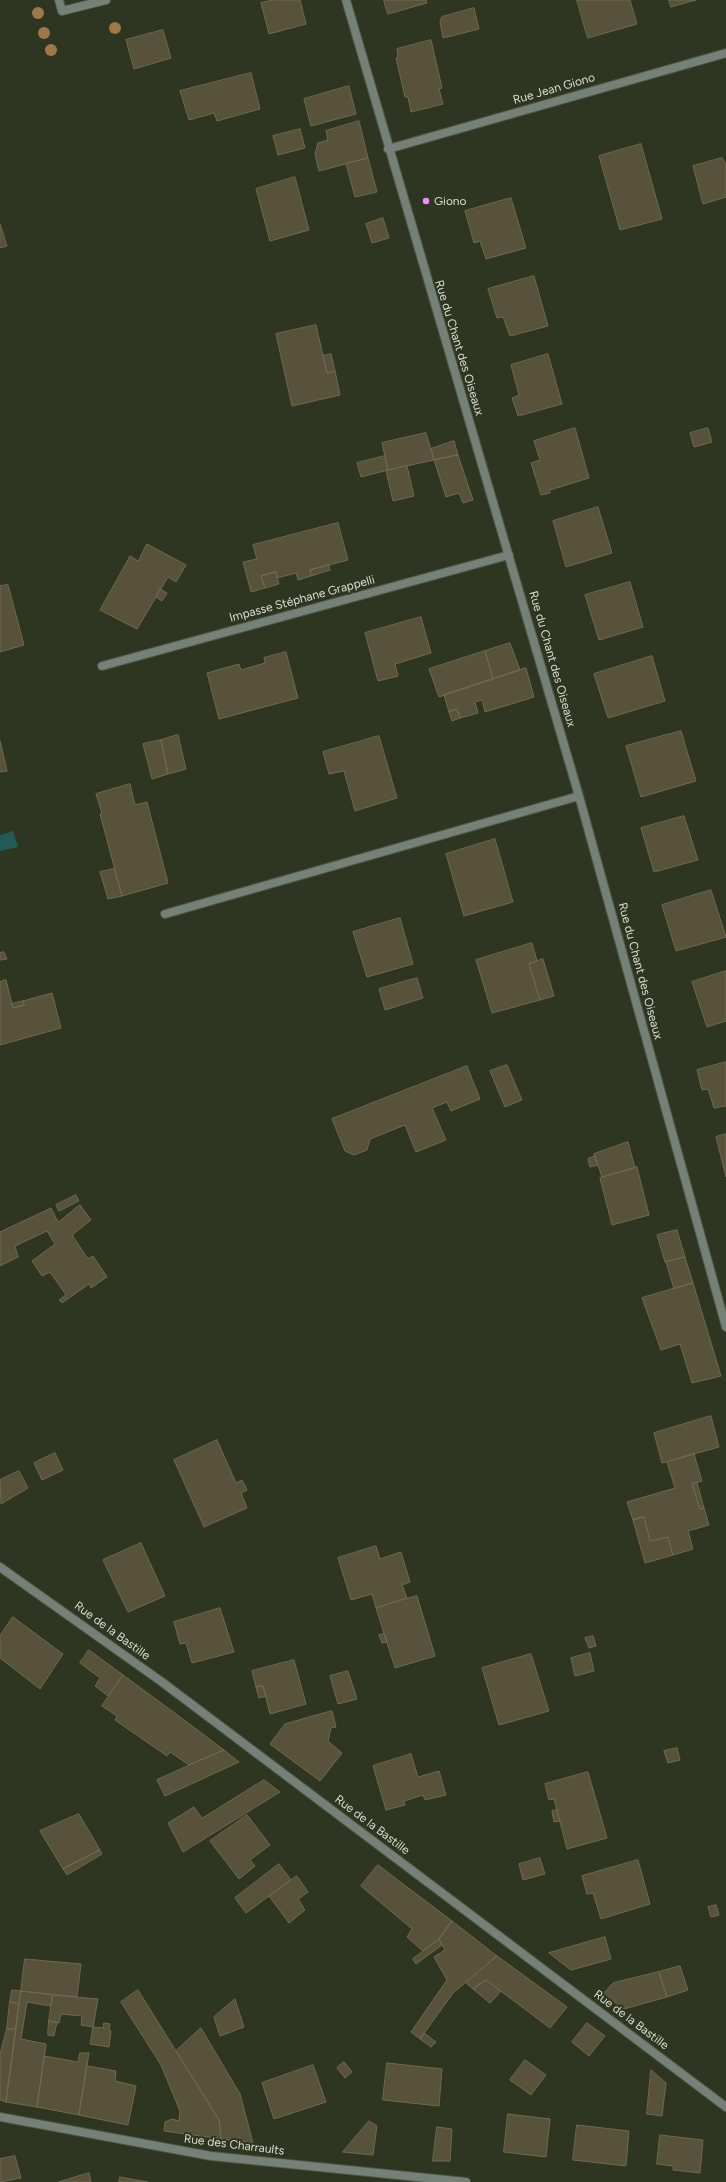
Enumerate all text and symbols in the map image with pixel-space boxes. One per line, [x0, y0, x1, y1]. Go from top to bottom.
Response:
street label: Rue Jean Giono [511, 70, 597, 108]
place label: Giono [434, 194, 467, 208]
marker: Giono [421, 196, 431, 206]
street label: Rue du Chant des Oiseaux [432, 278, 486, 418]
street label: Impasse Stéphane Grappelli [228, 573, 376, 625]
street label: Rue du Chant des Oiseaux [526, 589, 578, 729]
street label: Rue du Chant des Oiseaux [615, 901, 665, 1041]
street label: Rue de la Bastille [71, 1599, 153, 1663]
street label: Rue de la Bastille [332, 1792, 412, 1858]
street label: Rue de la Bastille [591, 1987, 671, 2053]
street label: Rue des Charraults [183, 2132, 285, 2158]

